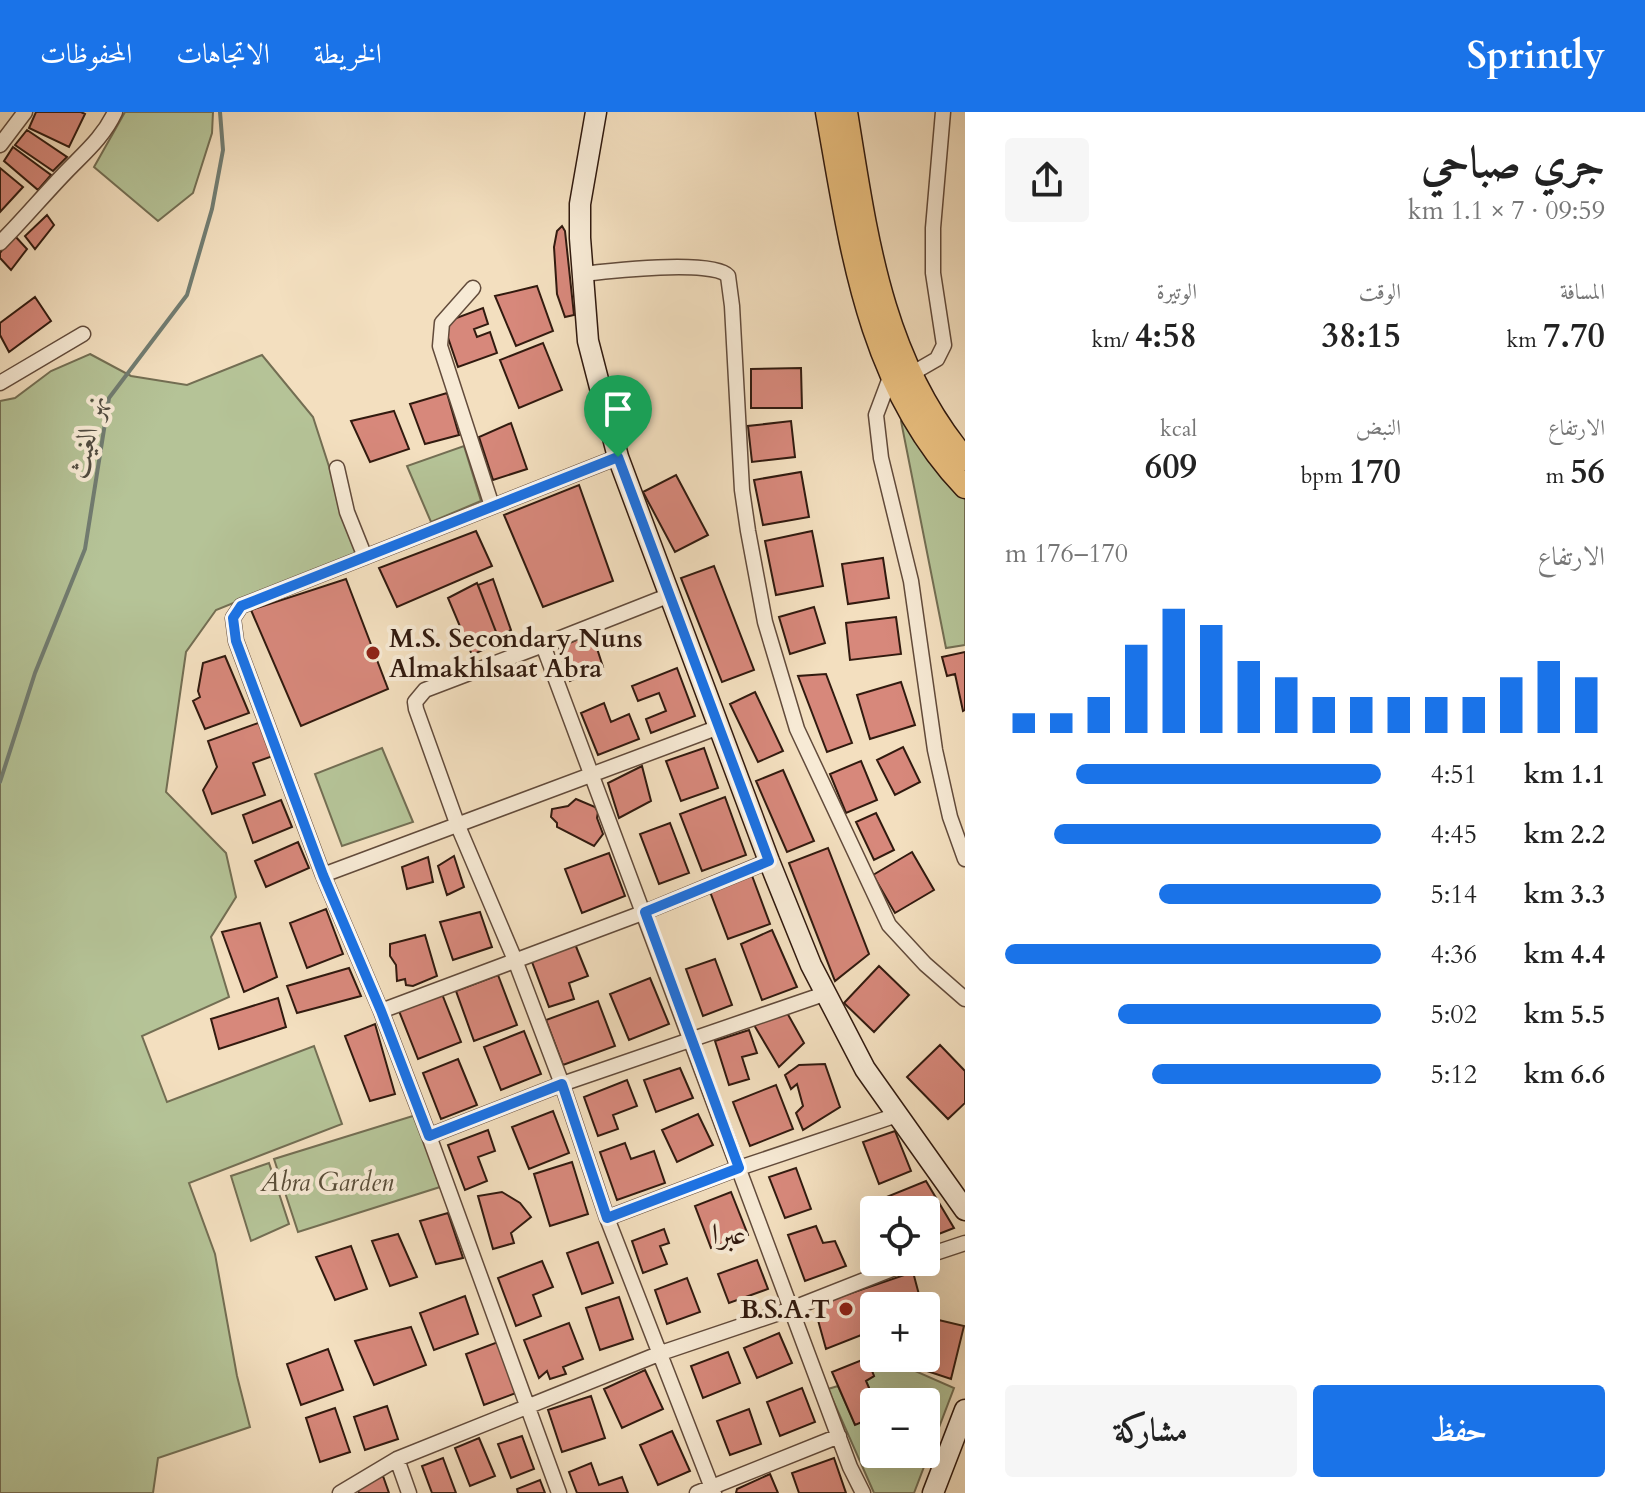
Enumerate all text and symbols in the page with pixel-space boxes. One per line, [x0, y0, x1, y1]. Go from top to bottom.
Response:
text: Sprintly [1467, 30, 1605, 82]
text: المحفوظات [40, 35, 132, 73]
text: الاتجاهات [176, 35, 270, 73]
text: الخريطة [314, 35, 382, 73]
text: جري صباحي [1421, 133, 1605, 193]
button: share [1005, 138, 1089, 222]
text: 09:59 · 7 × 1.1 km [1408, 193, 1605, 228]
text: الوتيرة [1156, 277, 1197, 307]
text: الوقت [1359, 277, 1401, 307]
text: المسافة [1560, 277, 1605, 307]
text: 4:58 [1135, 313, 1197, 359]
text: 38:15 [1321, 313, 1401, 359]
text: 7.70 [1543, 313, 1605, 359]
text: /km [1091, 325, 1135, 355]
text: km [1507, 325, 1543, 355]
pin [584, 375, 652, 457]
icon: arrive [596, 387, 640, 431]
water label: نهر الغيث [59, 390, 115, 482]
text: النبض [1356, 413, 1401, 443]
text: الارتفاع [1548, 413, 1605, 443]
text: kcal [1160, 414, 1197, 444]
text: 609 [1145, 444, 1197, 490]
text: 170 [1349, 449, 1401, 495]
text: 56 [1570, 449, 1605, 495]
text: bpm [1301, 461, 1349, 491]
text: m [1546, 461, 1570, 491]
text: 170–176 m [1005, 536, 1128, 571]
text: الارتفاع [1538, 539, 1605, 574]
place label: M.S. Secondary Nuns Almakhlsaat Abra [389, 621, 643, 686]
marker: M.S. Secondary Nuns Almakhlsaat Abra [364, 644, 382, 662]
text: 4:51 [1430, 757, 1477, 792]
text: 1.1 km [1524, 757, 1605, 792]
text: 4:45 [1430, 817, 1477, 852]
text: 2.2 km [1524, 817, 1605, 852]
text: 5:14 [1430, 877, 1477, 912]
text: 3.3 km [1524, 877, 1605, 912]
text: 4:36 [1430, 937, 1477, 972]
text: 4.4 km [1524, 937, 1605, 972]
text: 5:02 [1430, 997, 1477, 1032]
text: 5.5 km [1524, 997, 1605, 1032]
text: 5:12 [1430, 1057, 1477, 1092]
text: 6.6 km [1524, 1057, 1605, 1092]
park label: Abra Garden [259, 1165, 394, 1200]
map controls [860, 1196, 940, 1468]
button: locate [860, 1196, 940, 1276]
district label: عبرا [712, 1214, 746, 1255]
place label: B.S.A.T [740, 1292, 830, 1327]
button: + [860, 1292, 940, 1372]
marker: B.S.A.T [837, 1300, 855, 1318]
button: مشاركة [1005, 1385, 1297, 1477]
button: حفظ [1313, 1385, 1605, 1477]
button: − [860, 1388, 940, 1468]

